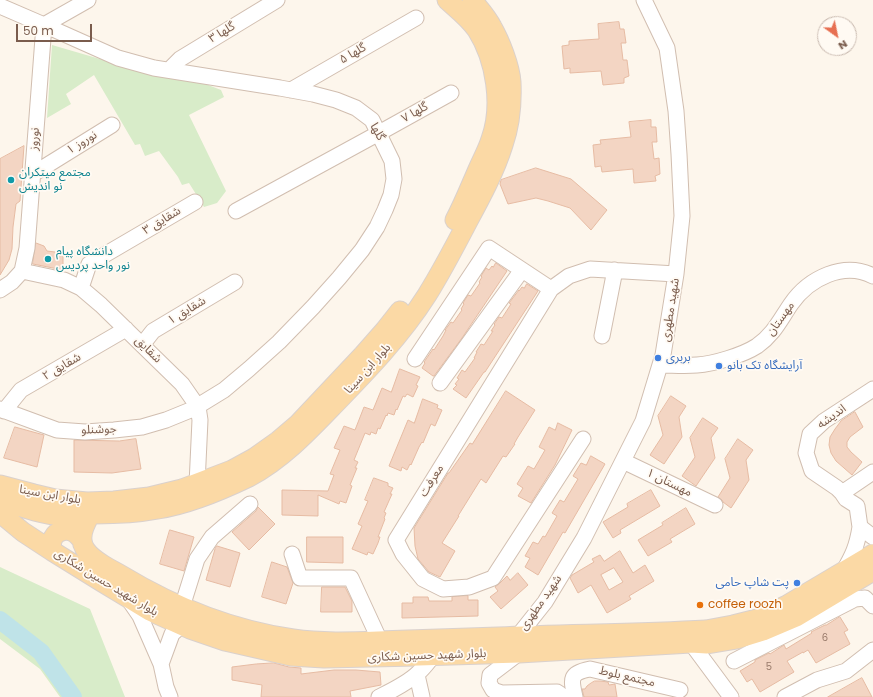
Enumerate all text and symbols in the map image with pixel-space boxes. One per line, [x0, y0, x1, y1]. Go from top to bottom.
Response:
scale bar [18, 16, 94, 42]
north arrow [817, 16, 857, 56]
street label: گلها ۳ [206, 20, 238, 46]
text: 50 m [23, 22, 54, 39]
text: N [835, 36, 851, 54]
street label: گلها ۵ [337, 41, 369, 67]
street label: گلها ۷ [399, 100, 431, 126]
street label: گلها [366, 121, 388, 143]
street label: نوروز [27, 127, 43, 151]
street label: نوروز ۱ [64, 128, 100, 158]
place label: مجتمع میتکران نو اندیش [19, 166, 91, 194]
marker: مجتمع میتکران نو اندیش [6, 175, 16, 185]
street label: شقایق ۳ [140, 204, 184, 238]
place label: دانشگاه پیام نور واحد پردیس [56, 245, 130, 273]
marker: دانشگاه پیام نور واحد پردیس [43, 254, 53, 264]
street label: شهید مطهری [659, 277, 683, 343]
street label: شقایق ۱ [165, 294, 209, 328]
street label: مهستان [764, 299, 798, 339]
street label: شقایق [132, 334, 164, 366]
street label: بلوار ابن سینا [342, 341, 394, 397]
street label: شقایق ۲ [40, 350, 84, 384]
place label: بربری [666, 351, 691, 365]
marker: بربری [653, 353, 663, 363]
place label: آرایشگاه تک بانو [727, 359, 802, 373]
marker: آرایشگاه تک بانو [714, 361, 724, 371]
street label: اندیشه [815, 402, 849, 432]
street label: جوشنلو [81, 422, 117, 438]
street label: معرفت [417, 462, 447, 500]
street label: مهستان ۱ [644, 466, 694, 500]
street label: بلوار ابن سینا [18, 482, 82, 508]
street label: بلوار شهید حسین شکاری [51, 546, 161, 620]
street label: شهید مطهری [517, 573, 565, 633]
place label: پت شاپ حامی [715, 576, 789, 590]
marker: پت شاپ حامی [792, 578, 802, 588]
place label: coffee roozh [708, 598, 782, 612]
marker: coffee roozh [695, 600, 705, 610]
house number: 6 [822, 632, 828, 644]
street label: بلوار شهید حسین شکاری [367, 647, 487, 665]
house number: 5 [766, 661, 772, 673]
street label: مجتمع بلوط [598, 664, 656, 690]

